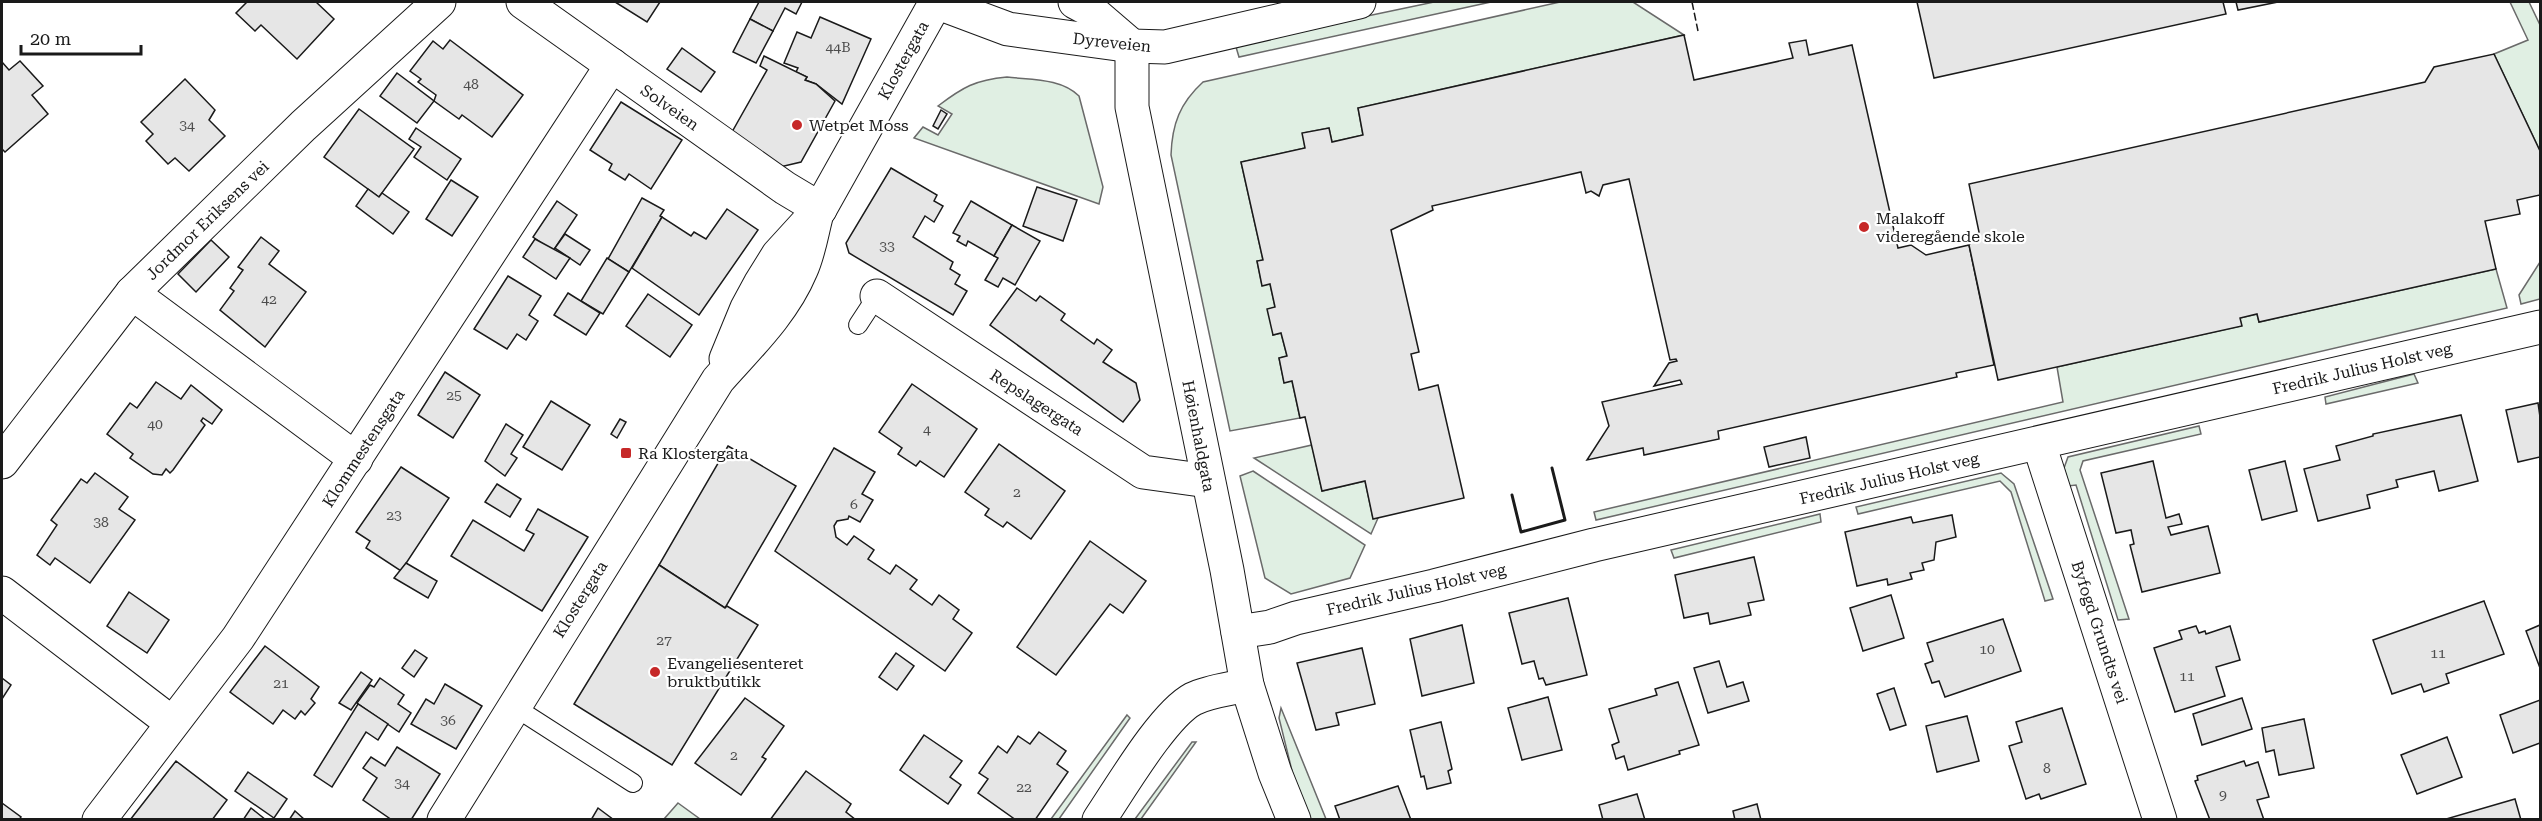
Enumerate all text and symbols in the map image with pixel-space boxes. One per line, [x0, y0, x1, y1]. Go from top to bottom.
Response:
street label: Klostergata [874, 17, 933, 103]
scale bar [21, 18, 141, 56]
text: 20 m [30, 28, 71, 49]
street label: Dyreveien [1072, 29, 1152, 56]
house number: 44B [825, 39, 851, 55]
house number: 48 [463, 76, 479, 92]
street label: Solveien [637, 80, 703, 134]
place label: Wetpet Moss [809, 116, 909, 135]
house number: 34 [179, 117, 195, 133]
marker: Wetpet Moss [790, 118, 804, 132]
street label: Jordmor Eriksens vei [142, 157, 273, 284]
place label: Malakoff videregående skole [1876, 209, 2025, 246]
marker: Malakoff videregående skole [1857, 220, 1871, 234]
house number: 33 [879, 238, 895, 254]
house number: 42 [261, 291, 277, 307]
street label: Fredrik Julius Holst veg [2271, 338, 2455, 398]
street label: Repslagergata [987, 365, 1087, 440]
street label: Høienhaldgata [1178, 379, 1219, 494]
street label: Klommestensgata [318, 386, 409, 511]
house number: 25 [446, 387, 462, 403]
house number: 40 [147, 416, 163, 432]
house number: 4 [923, 421, 931, 437]
place label: Ra Klostergata [638, 444, 749, 463]
marker: Ra Klostergata [619, 446, 633, 460]
street label: Fredrik Julius Holst veg [1798, 448, 1982, 508]
house number: 2 [1013, 484, 1021, 500]
house number: 6 [850, 496, 858, 512]
house number: 23 [386, 507, 402, 523]
house number: 38 [93, 514, 109, 530]
street label: Klostergata [549, 557, 612, 641]
street label: Byfogd Grundts vei [2067, 558, 2132, 706]
street label: Fredrik Julius Holst veg [1325, 559, 1509, 619]
house number: 27 [656, 632, 672, 648]
house number: 10 [1979, 641, 1995, 657]
house number: 11 [2430, 645, 2446, 661]
place label: Evangeliesenteret bruktbutikk [667, 654, 804, 691]
marker: Evangeliesenteret bruktbutikk [648, 665, 662, 679]
house number: 11 [2179, 668, 2195, 684]
house number: 21 [273, 675, 289, 691]
house number: 36 [440, 712, 456, 728]
house number: 2 [730, 747, 738, 763]
house number: 8 [2043, 760, 2051, 776]
house number: 34 [394, 775, 410, 791]
house number: 22 [1016, 779, 1032, 795]
house number: 9 [2219, 787, 2227, 803]

